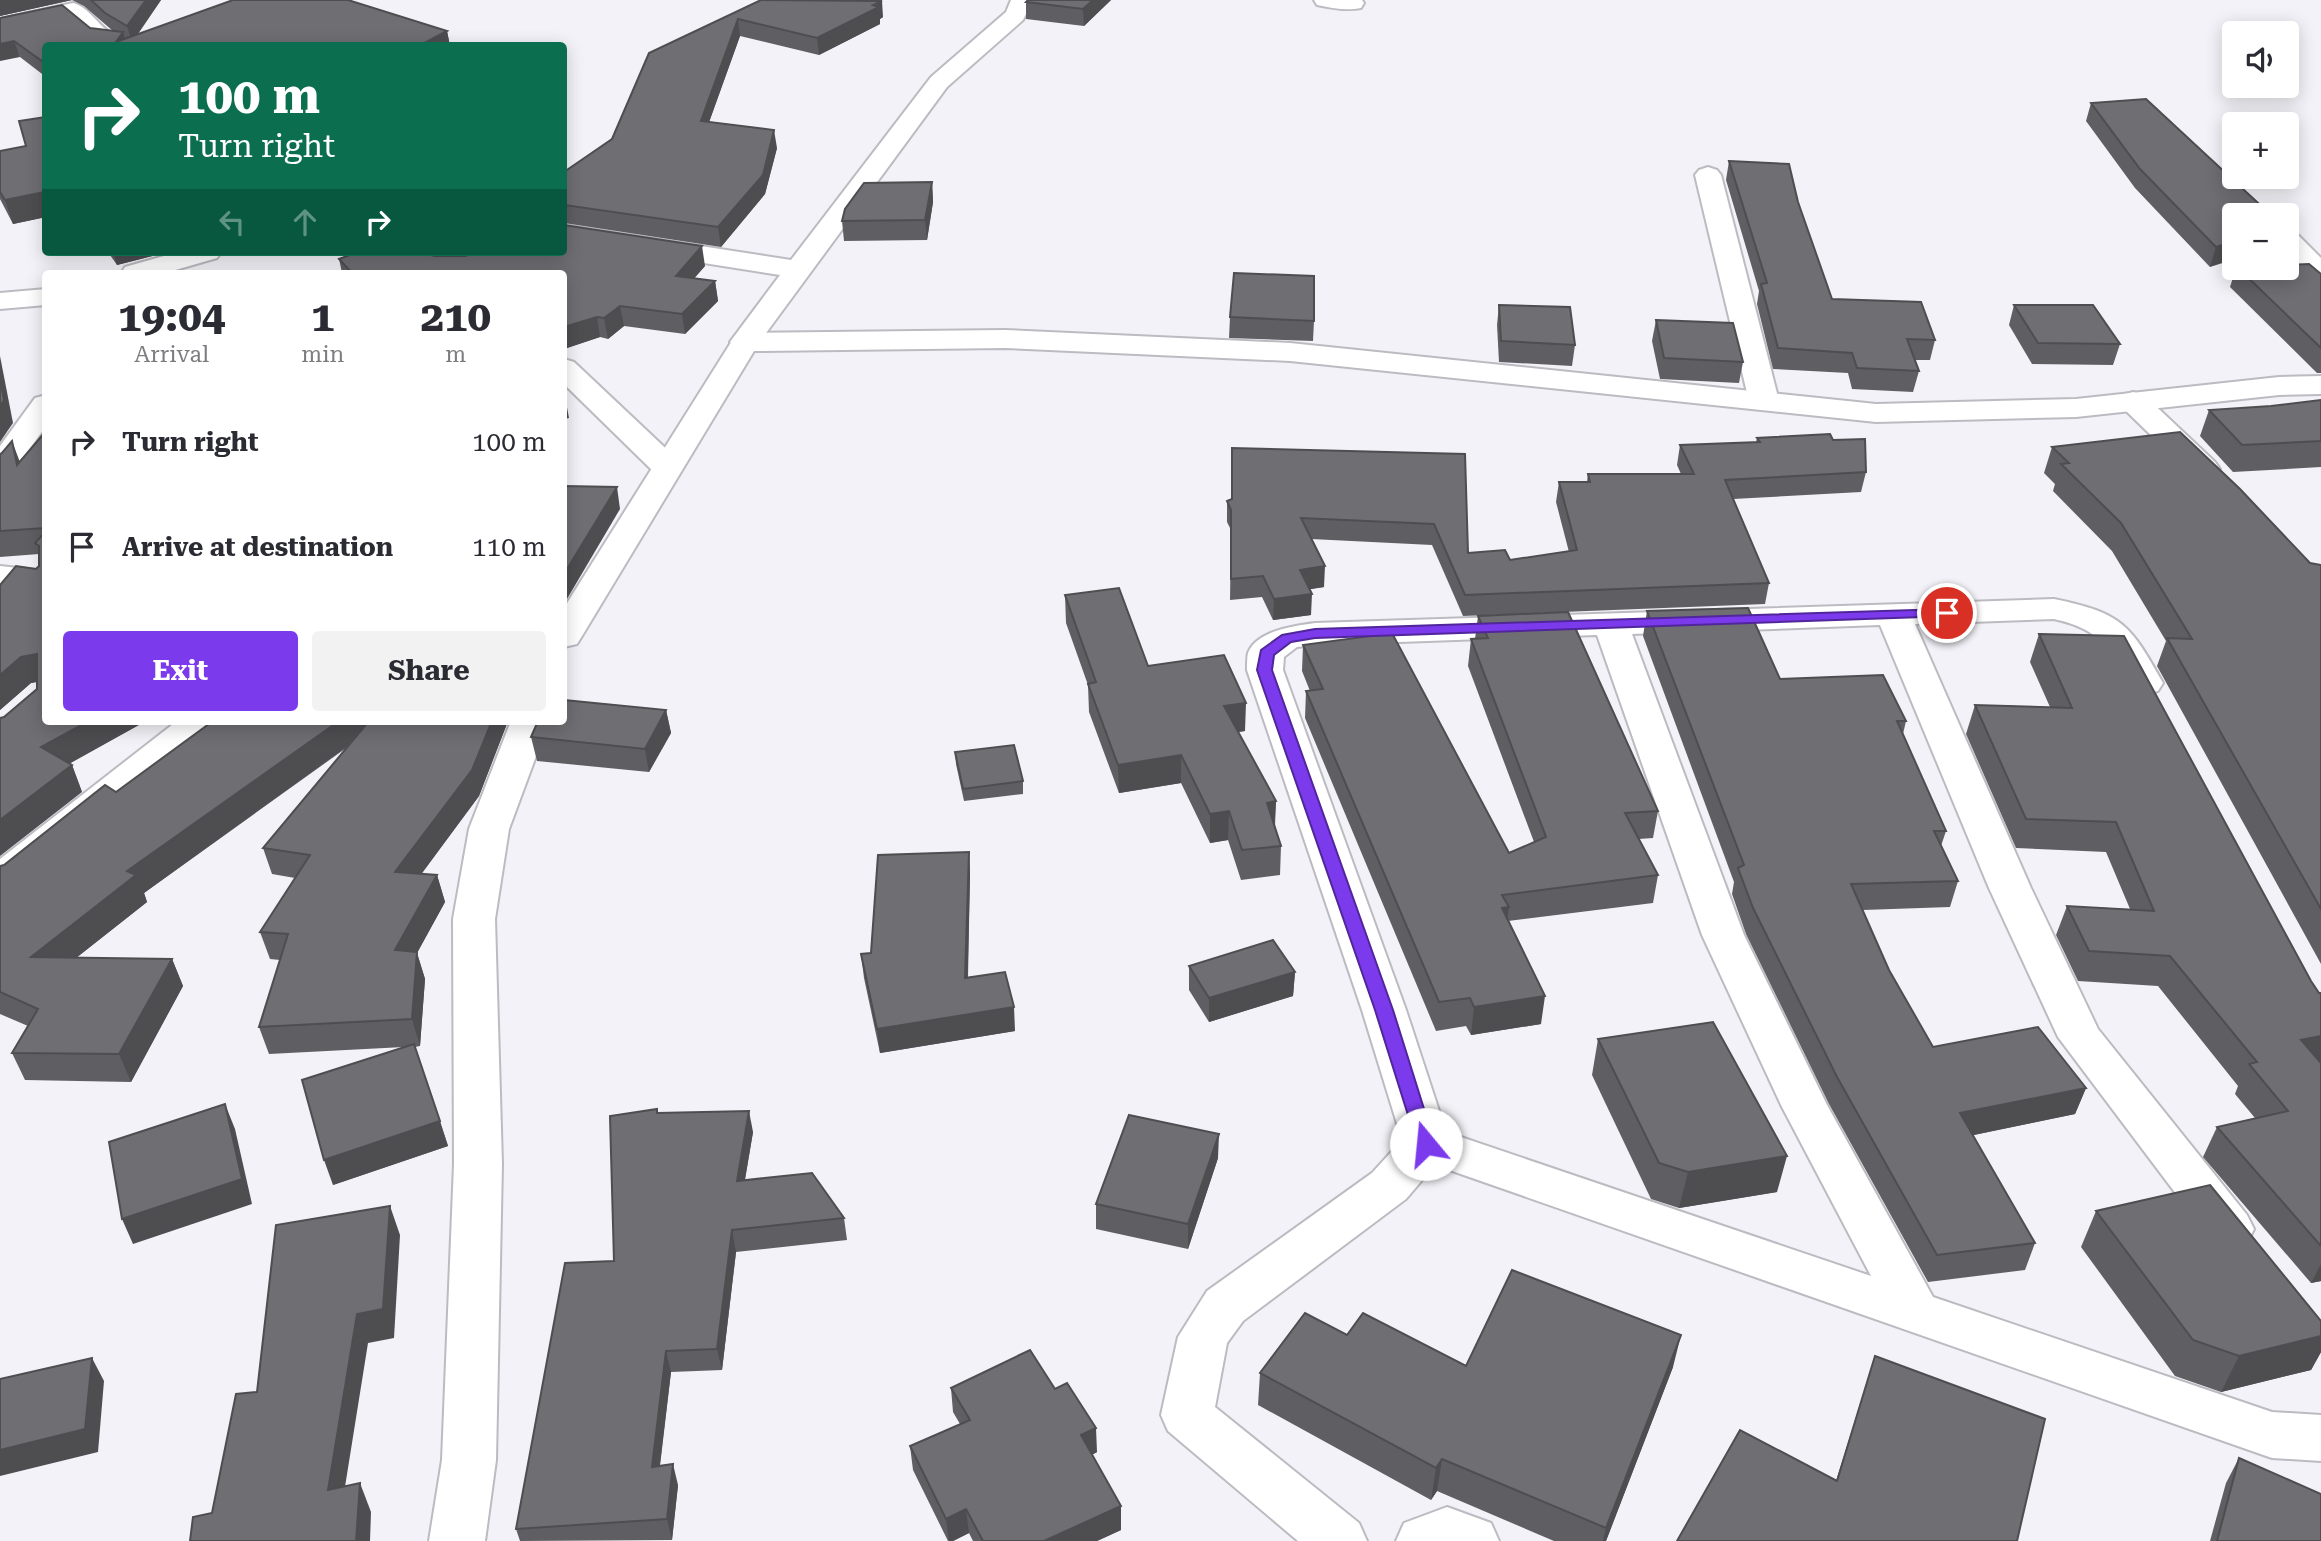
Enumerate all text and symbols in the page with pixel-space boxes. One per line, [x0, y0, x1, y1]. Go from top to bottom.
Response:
map controls [2222, 21, 2299, 280]
button: sound [2222, 21, 2299, 98]
text: 100 m [178, 68, 320, 125]
icon: right [63, 70, 154, 161]
button: + [2222, 112, 2299, 189]
text: Turn right [178, 127, 335, 165]
icon: left [213, 203, 251, 241]
icon: ahead [286, 203, 324, 241]
icon: right [359, 203, 397, 241]
button: − [2222, 203, 2299, 280]
text: 19:04 [118, 292, 225, 341]
text: 1 [311, 292, 335, 341]
text: 210 [420, 292, 491, 341]
text: Arrival [134, 341, 209, 368]
text: min [301, 341, 344, 368]
text: m [445, 341, 466, 368]
icon: right [63, 423, 101, 461]
text: Turn right [122, 427, 258, 457]
text: 100 m [472, 427, 546, 457]
icon: arrive [63, 528, 101, 566]
text: Arrive at destination [122, 532, 393, 562]
text: 110 m [472, 532, 546, 562]
pin [1917, 583, 1977, 643]
icon: arrive [1928, 594, 1966, 632]
button: Exit [63, 631, 298, 711]
button: Share [312, 631, 546, 711]
position arrow [1389, 1107, 1463, 1181]

